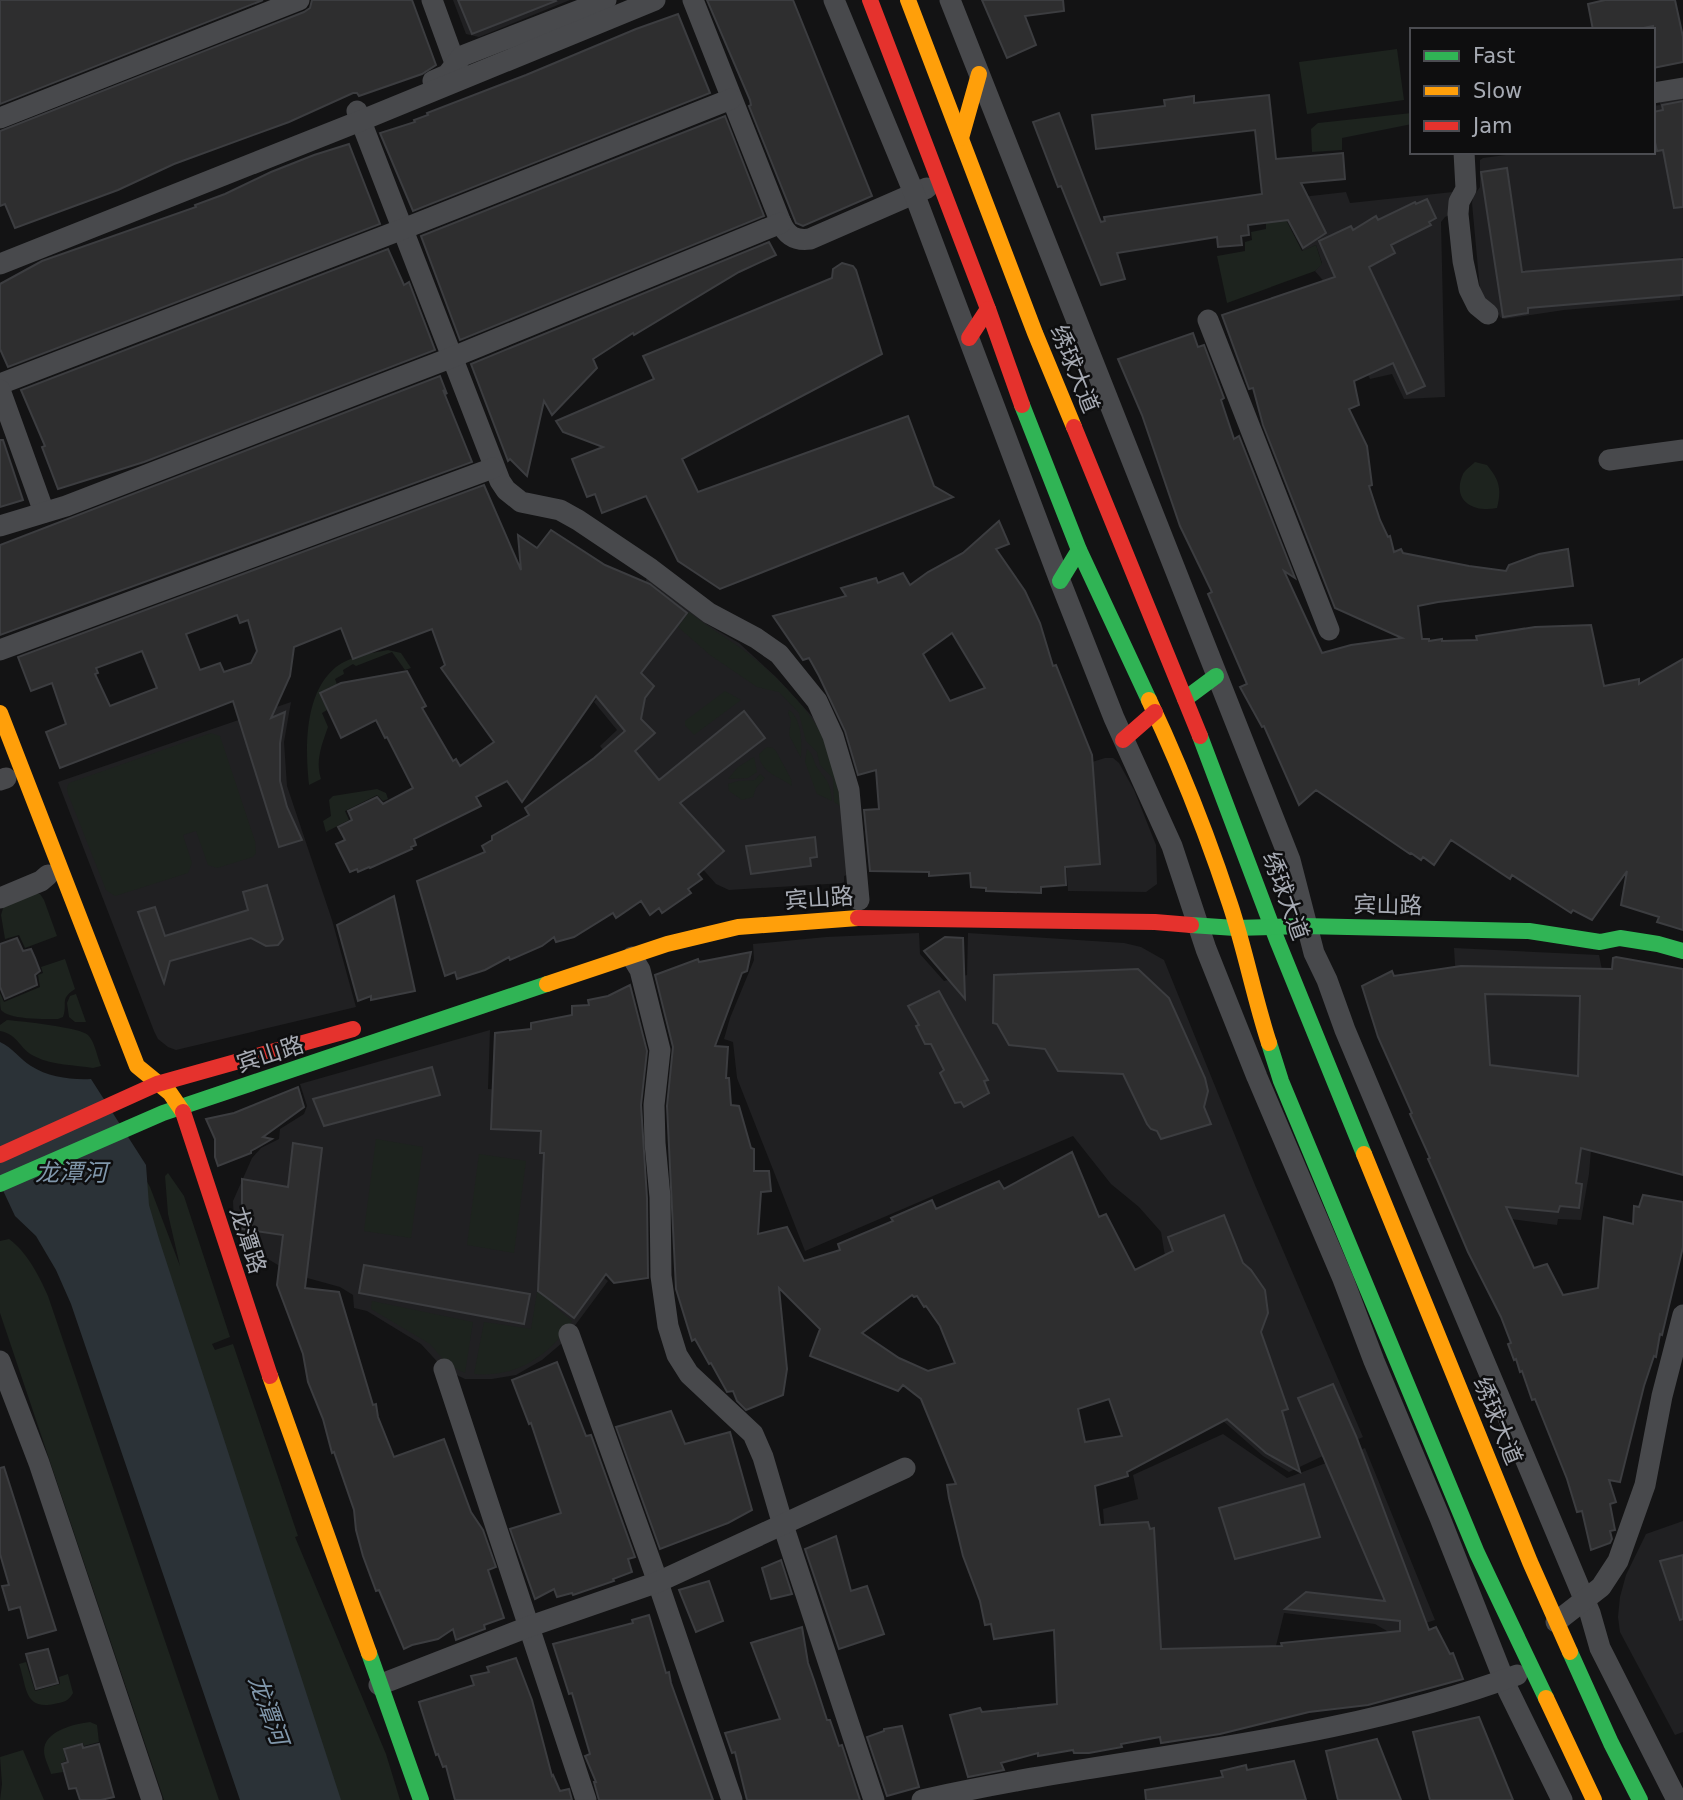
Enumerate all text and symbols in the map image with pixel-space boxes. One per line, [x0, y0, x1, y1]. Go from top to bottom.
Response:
legend [1410, 28, 1655, 154]
text: Fast [1473, 44, 1515, 68]
text: Slow [1473, 79, 1522, 103]
text: Jam [1471, 114, 1513, 138]
street label: 绣球大道 [1046, 321, 1104, 417]
street label: 绣球大道 [1258, 848, 1314, 944]
street label: 宾山路 [784, 883, 854, 913]
street label: 宾山路 [1353, 891, 1423, 919]
street label: 宾山路 [233, 1031, 307, 1077]
water label: 龙潭河 [35, 1159, 111, 1187]
street label: 龙潭路 [225, 1203, 271, 1277]
street label: 绣球大道 [1469, 1373, 1527, 1469]
water label: 龙潭河 [243, 1671, 295, 1752]

